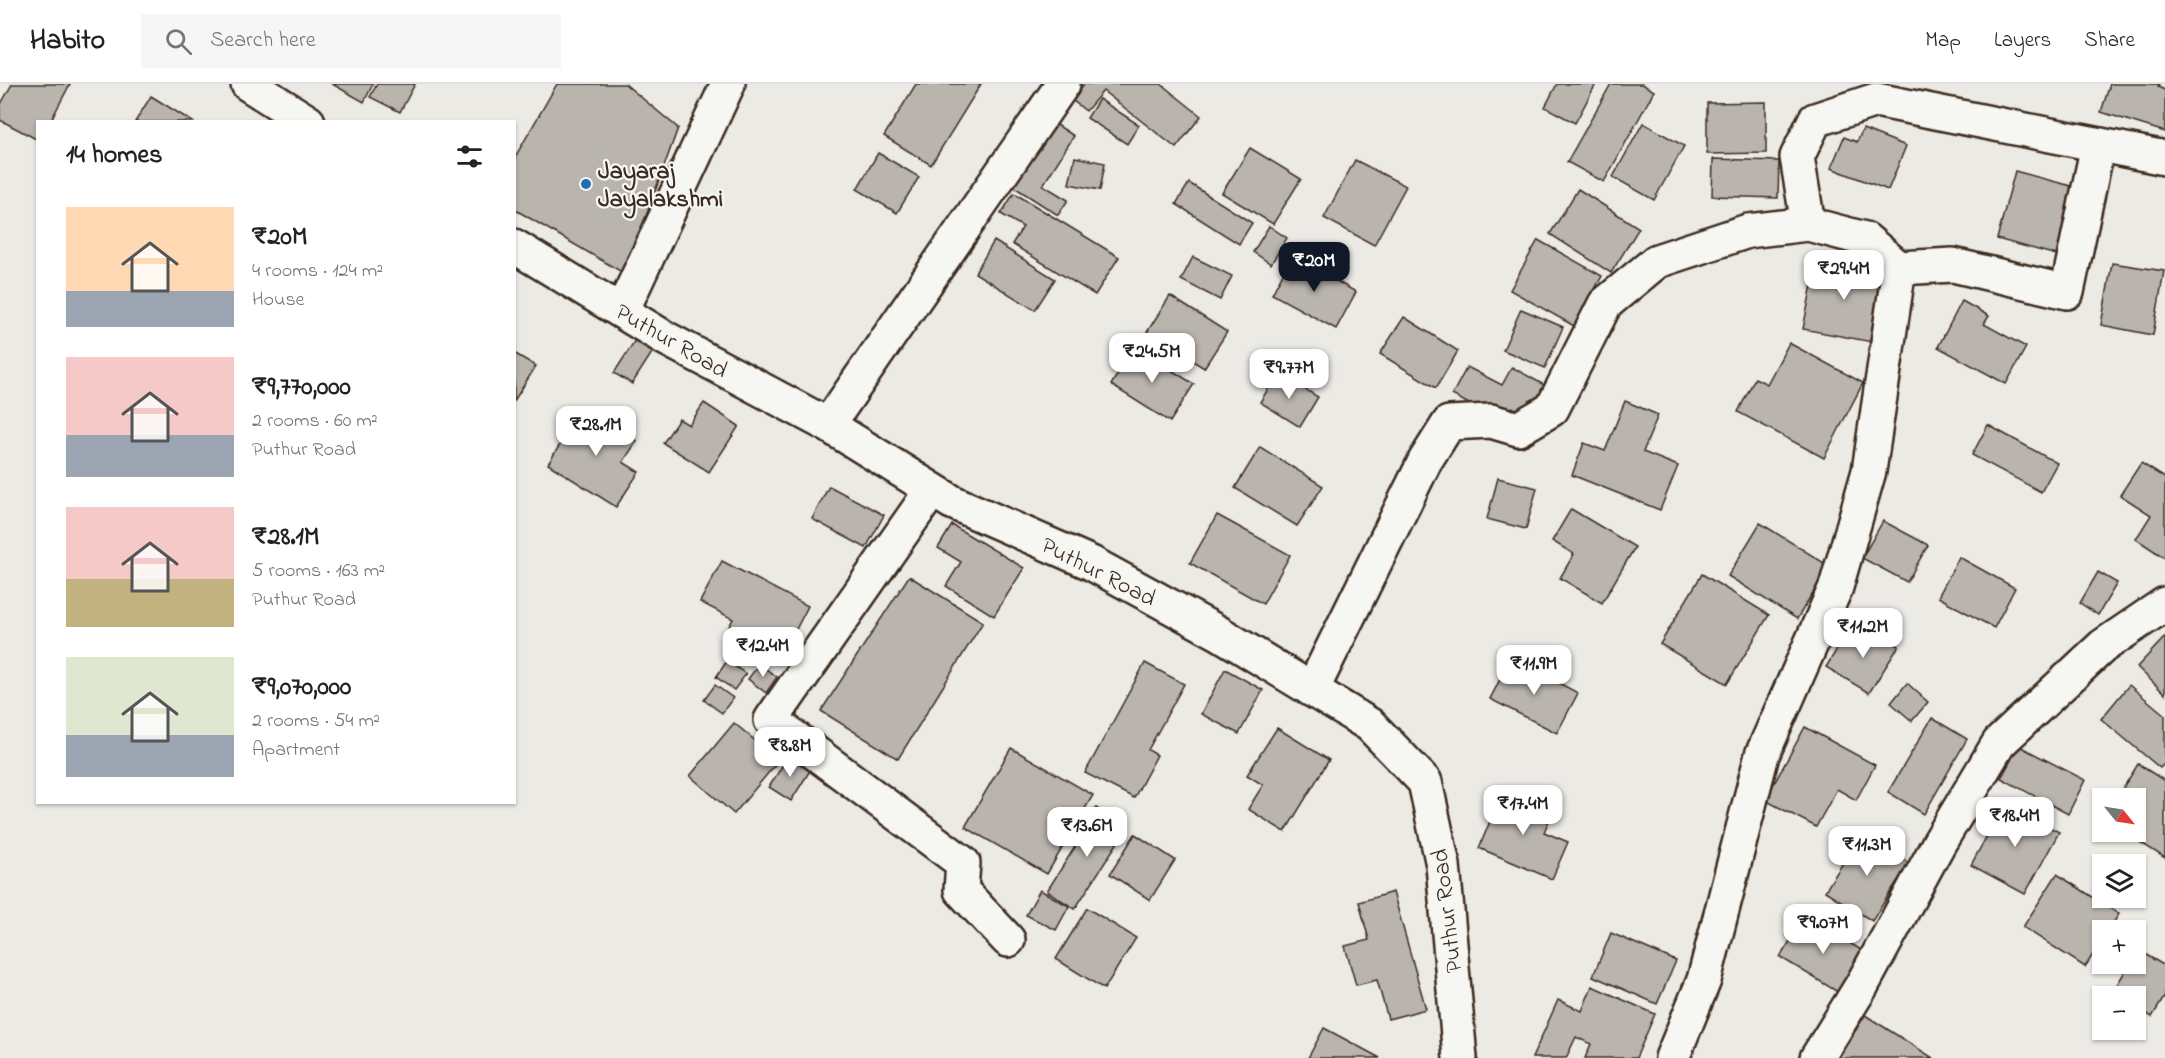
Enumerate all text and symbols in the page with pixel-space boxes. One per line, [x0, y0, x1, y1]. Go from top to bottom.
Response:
search box [141, 14, 561, 68]
text: Habito [30, 21, 105, 62]
icon: search [162, 25, 195, 58]
text: Search here [210, 25, 316, 57]
text: Map [1925, 26, 1961, 56]
text: Layers [1994, 26, 2051, 56]
text: Share [2084, 26, 2135, 56]
text: 14 homes [66, 137, 162, 175]
icon: filters [453, 140, 486, 173]
place label: Jayaraj Jayalakshmi [598, 155, 723, 219]
marker: Jayaraj Jayalakshmi [579, 177, 593, 191]
text: ₹20M [252, 219, 308, 257]
icon: home [114, 231, 186, 303]
pin: ₹20M [1278, 242, 1350, 293]
text: ₹20M [1293, 247, 1335, 276]
pin: ₹29.4M [1795, 250, 1893, 301]
text: ₹29.4M [1818, 255, 1870, 284]
text: 4 rooms · 124 m² [252, 257, 383, 286]
text: House [252, 286, 305, 315]
street label: Puthur Road [608, 296, 734, 389]
pin: ₹24.5M [1103, 333, 1201, 384]
text: ₹24.5M [1123, 338, 1181, 367]
pin: ₹9.77M [1240, 349, 1338, 400]
text: ₹9.77M [1264, 354, 1314, 383]
text: ₹9,770,000 [252, 369, 351, 407]
icon: home [114, 381, 186, 453]
pin: ₹28.1M [547, 406, 645, 457]
text: 2 rooms · 60 m² [252, 407, 378, 436]
text: ₹28.1M [570, 411, 622, 440]
text: Puthur Road [252, 436, 356, 465]
text: ₹28.1M [252, 519, 320, 557]
street label: Puthur Road [1034, 529, 1162, 617]
icon: home [114, 531, 186, 603]
text: 5 rooms · 163 m² [252, 557, 385, 586]
text: Puthur Road [252, 586, 356, 615]
pin: ₹11.2M [1814, 608, 1912, 659]
text: ₹11.2M [1838, 613, 1888, 642]
pin: ₹12.4M [714, 627, 812, 678]
text: ₹12.4M [737, 632, 789, 661]
pin: ₹11.9M [1485, 645, 1583, 696]
text: ₹11.9M [1511, 650, 1557, 679]
text: ₹9,070,000 [252, 669, 351, 707]
icon: home [114, 681, 186, 753]
text: 2 rooms · 54 m² [252, 707, 380, 736]
pin: ₹8.8M [748, 727, 832, 778]
text: ₹8.8M [768, 732, 812, 761]
text: Apartment [252, 736, 340, 765]
pin: ₹17.4M [1474, 785, 1572, 836]
north arrow [2092, 788, 2146, 842]
map controls [2092, 788, 2146, 1040]
text: ₹17.4M [1497, 790, 1549, 819]
pin: ₹18.4M [1966, 797, 2064, 848]
text: ₹18.4M [1990, 802, 2040, 831]
pin: ₹13.6M [1038, 807, 1136, 858]
text: ₹13.6M [1061, 812, 1113, 841]
pin: ₹11.3M [1818, 826, 1916, 877]
text: ₹11.3M [1842, 831, 1892, 860]
street label: Puthur Road [1423, 846, 1473, 975]
button: layers [2092, 854, 2146, 908]
pin: ₹9.07M [1774, 904, 1872, 955]
text: ₹9.07M [1797, 909, 1849, 938]
button: + [2092, 920, 2146, 974]
button: − [2092, 986, 2146, 1040]

